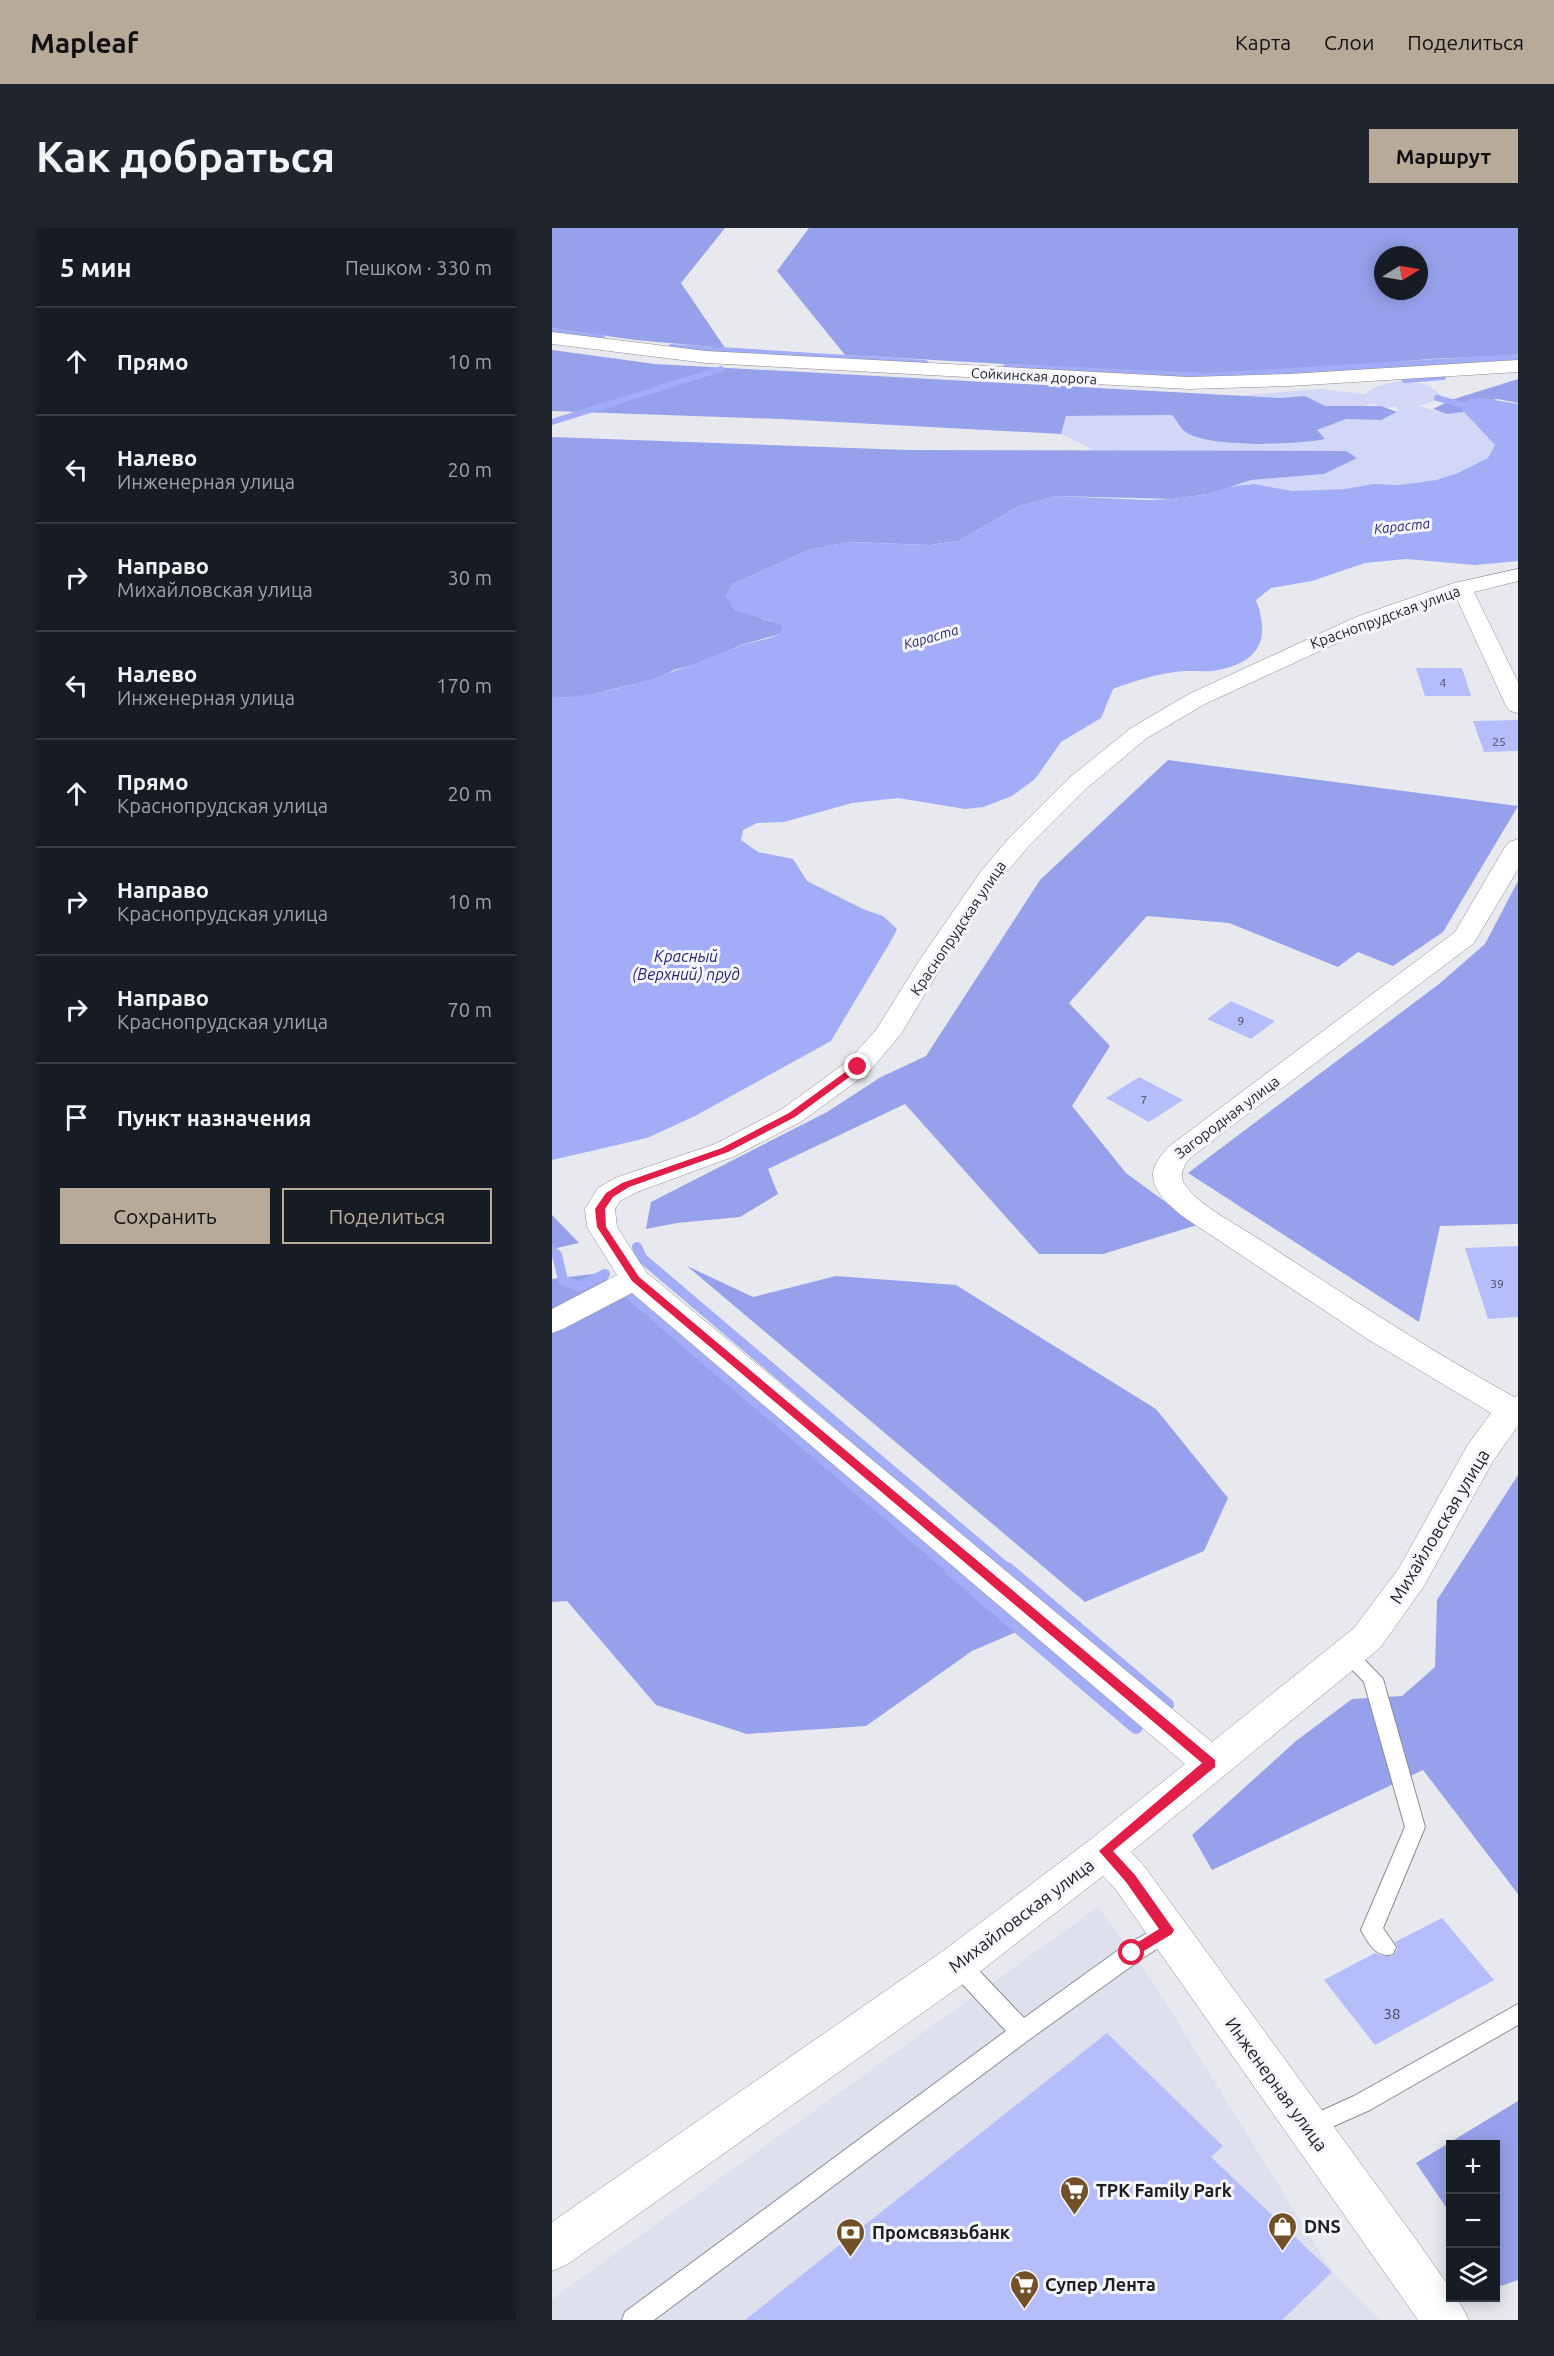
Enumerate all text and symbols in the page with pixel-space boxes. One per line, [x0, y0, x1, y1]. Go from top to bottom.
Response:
text: Mapleaf [30, 27, 138, 58]
text: Карта [1235, 30, 1291, 54]
text: Слои [1324, 30, 1374, 54]
text: Поделиться [1407, 30, 1524, 54]
button: Маршрут [1369, 129, 1518, 183]
text: Как добраться [36, 133, 335, 180]
north arrow [1374, 246, 1428, 300]
text: 5 мин [60, 253, 132, 282]
text: Пешком · 330 m [345, 256, 492, 279]
icon: ahead [60, 345, 93, 378]
text: Прямо [117, 349, 188, 374]
text: 10 m [448, 350, 492, 373]
street label: Сойкинская дорога [971, 365, 1097, 387]
text: Налево [117, 445, 197, 470]
icon: left [60, 453, 93, 486]
text: 20 m [448, 458, 492, 481]
text: Инженерная улица [117, 470, 295, 493]
water label: Караста [1373, 515, 1431, 537]
text: Направо [117, 553, 209, 578]
icon: right [60, 561, 93, 594]
text: 30 m [448, 566, 492, 589]
text: Михайловская улица [117, 578, 313, 601]
street label: Краснопрудская улица [1308, 582, 1462, 652]
water label: Караста [902, 621, 961, 652]
text: Налево [117, 661, 197, 686]
icon: left [60, 669, 93, 702]
text: 170 m [436, 674, 492, 697]
house number: 4 [1440, 676, 1447, 689]
text: Инженерная улица [117, 686, 295, 709]
house number: 25 [1492, 735, 1506, 748]
text: Прямо [117, 769, 188, 794]
icon: ahead [60, 777, 93, 810]
text: 20 m [448, 782, 492, 805]
text: Краснопрудская улица [117, 794, 328, 817]
street label: Краснопрудская улица [907, 858, 1009, 998]
text: Направо [117, 877, 209, 902]
icon: right [60, 885, 93, 918]
text: 10 m [448, 890, 492, 913]
text: Краснопрудская улица [117, 902, 328, 925]
water label: Красный (Верхний) пруд [632, 947, 740, 984]
text: Направо [117, 985, 209, 1010]
icon: right [60, 993, 93, 1026]
text: 70 m [448, 998, 492, 1021]
text: Краснопрудская улица [117, 1010, 328, 1033]
house number: 9 [1238, 1014, 1244, 1027]
route end [844, 1053, 870, 1079]
street label: Загородная улица [1171, 1072, 1283, 1162]
house number: 7 [1141, 1093, 1147, 1106]
icon: arrive [60, 1101, 93, 1134]
text: Пункт назначения [117, 1105, 311, 1130]
button: Сохранить [60, 1188, 270, 1244]
button: Поделиться [282, 1188, 492, 1244]
house number: 39 [1490, 1277, 1504, 1290]
street label: Михайловская улица [1385, 1445, 1493, 1607]
street label: Михайловская улица [945, 1854, 1097, 1976]
route start [1118, 1939, 1144, 1965]
house number: 38 [1384, 2005, 1400, 2022]
street label: Инженерная улица [1222, 2013, 1332, 2155]
map controls [1446, 2140, 1500, 2302]
button: + [1446, 2140, 1500, 2194]
supermarket icon: ТРК Family Park [1059, 2174, 1091, 2216]
place label: ТРК Family Park [1096, 2180, 1232, 2200]
button: − [1446, 2194, 1500, 2248]
shop icon: DNS [1267, 2210, 1299, 2252]
bank icon: Промсвязьбанк [835, 2216, 867, 2258]
place label: DNS [1304, 2216, 1341, 2236]
place label: Промсвязьбанк [872, 2222, 1011, 2242]
button: layers [1446, 2248, 1500, 2302]
supermarket icon: Супер Лента [1008, 2268, 1040, 2310]
place label: Супер Лента [1045, 2274, 1156, 2294]

